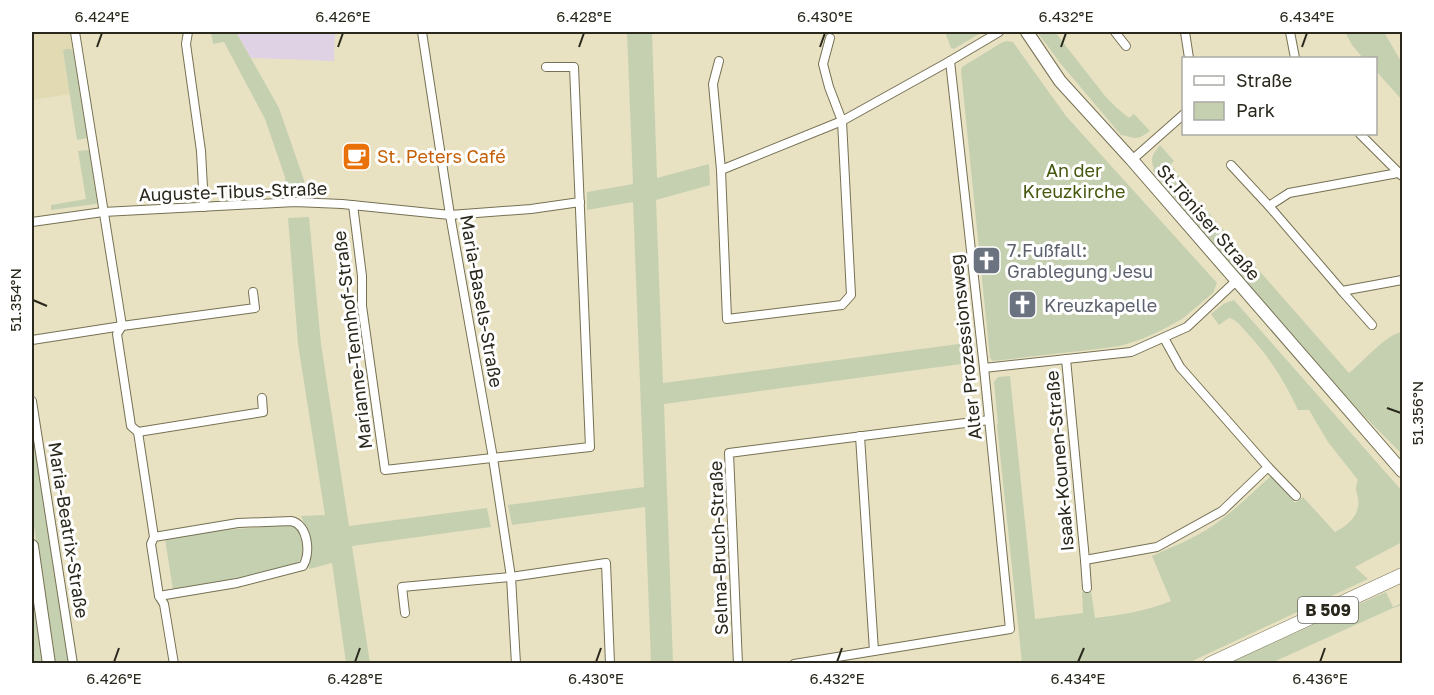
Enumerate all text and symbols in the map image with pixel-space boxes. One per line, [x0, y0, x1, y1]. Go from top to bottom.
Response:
text: 6.424°E [75, 7, 129, 25]
text: 6.426°E [315, 7, 371, 25]
text: 6.428°E [556, 7, 612, 25]
text: 6.430°E [797, 7, 853, 25]
text: 6.432°E [1038, 7, 1094, 25]
text: 6.434°E [1280, 7, 1334, 25]
legend [1182, 57, 1377, 135]
text: Straße [1236, 69, 1292, 91]
text: Park [1236, 99, 1275, 121]
cafe icon: St. Peters Café [340, 140, 372, 172]
place label: St. Peters Café [377, 145, 506, 167]
park label: An der Kreuzkirche [1023, 159, 1125, 202]
street label: St.Töniser Straße [1153, 159, 1265, 285]
street label: Auguste-Tibus-Straße [138, 177, 328, 205]
street label: Maria-Basels-Straße [456, 213, 508, 389]
street label: Marianne-Tennhof-Straße [328, 230, 376, 450]
place label: 7.Fußfall: Grablegung Jesu [1007, 239, 1153, 282]
church icon: 7.Fußfall: Grablegung Jesu [970, 244, 1002, 276]
street label: Alter Prozessionsweg [944, 253, 986, 441]
text: 51.354°N [6, 268, 24, 332]
church icon: Kreuzkapelle [1007, 289, 1039, 321]
place label: Kreuzkapelle [1044, 294, 1157, 316]
street label: Isaak-Kounen-Straße [1040, 370, 1078, 552]
text: 51.356°N [1408, 381, 1426, 445]
street label: Maria-Beatrix-Straße [44, 440, 94, 620]
street label: Selma-Bruch-Straße [704, 460, 732, 636]
road number: B 509 [1298, 597, 1358, 623]
text: 6.426°E [86, 669, 142, 687]
text: 6.428°E [327, 669, 383, 687]
text: 6.430°E [568, 669, 624, 687]
text: 6.432°E [809, 669, 865, 687]
text: 6.434°E [1051, 669, 1105, 687]
text: 6.436°E [1292, 669, 1348, 687]

